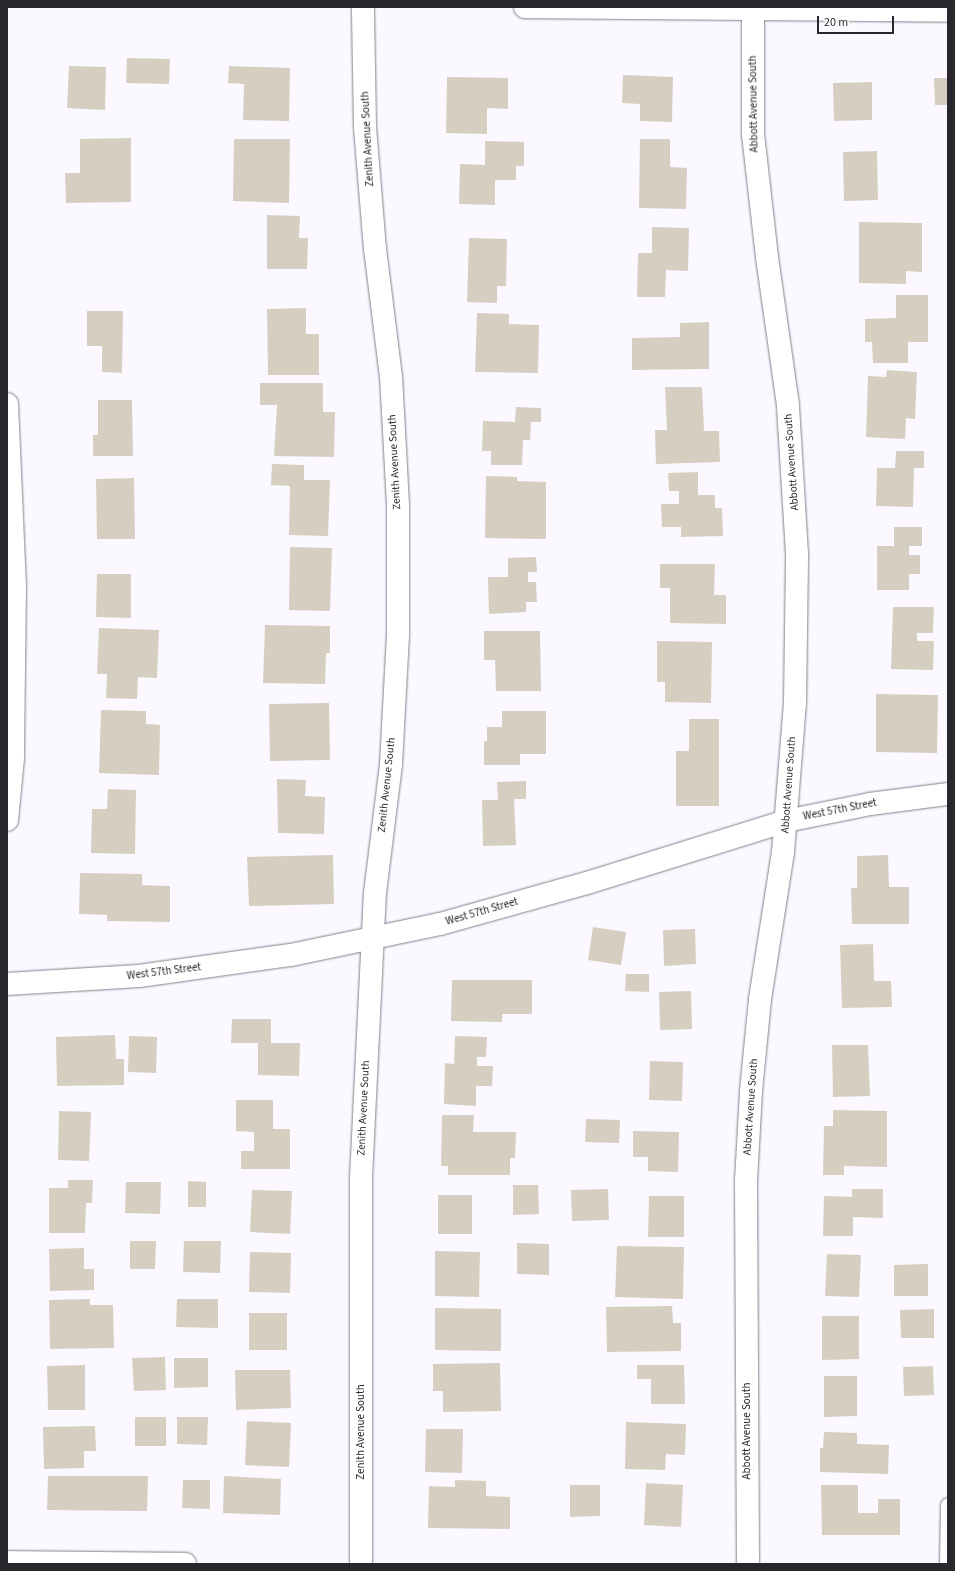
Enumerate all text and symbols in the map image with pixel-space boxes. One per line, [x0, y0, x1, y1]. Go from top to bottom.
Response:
scale bar [819, 8, 896, 34]
text: 20 m [824, 14, 848, 31]
street label: Abbott Avenue South [747, 55, 761, 153]
street label: Zenith Avenue South [359, 91, 377, 187]
street label: Abbott Avenue South [782, 413, 802, 511]
street label: Zenith Avenue South [386, 414, 404, 510]
street label: Abbott Avenue South [779, 736, 799, 834]
street label: Zenith Avenue South [375, 737, 399, 833]
street label: West 57th Street [802, 796, 878, 824]
street label: West 57th Street [444, 895, 520, 929]
street label: West 57th Street [126, 961, 202, 983]
street label: Abbott Avenue South [741, 1058, 761, 1156]
street label: Zenith Avenue South [355, 1060, 373, 1156]
street label: Abbott Avenue South [740, 1383, 754, 1479]
street label: Zenith Avenue South [354, 1384, 368, 1480]

